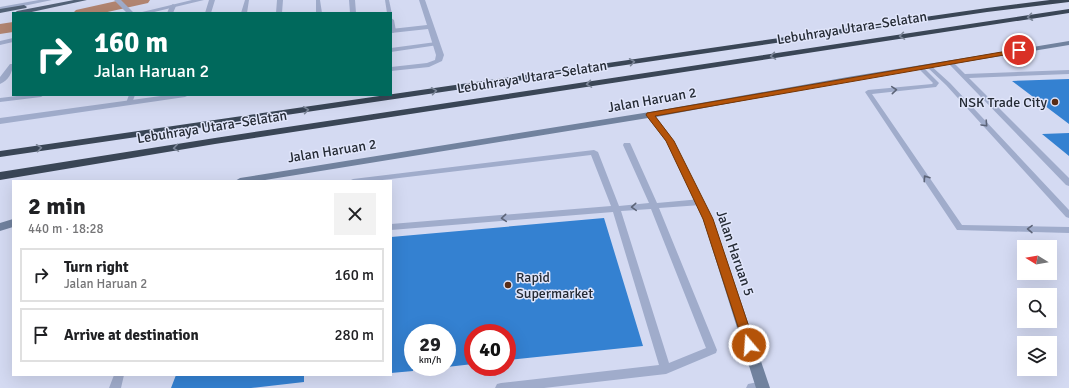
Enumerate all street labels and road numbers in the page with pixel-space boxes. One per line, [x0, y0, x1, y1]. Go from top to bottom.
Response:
street label: Lebuhraya Utara–Selatan [776, 8, 928, 48]
street label: Lebuhraya Utara–Selatan [456, 57, 608, 97]
street label: Jalan Haruan 2 [606, 84, 698, 116]
street label: Lebuhraya Utara–Selatan [136, 107, 288, 147]
street label: Jalan Haruan 2 [286, 136, 378, 166]
street label: Jalan Haruan 5 [712, 208, 758, 298]

